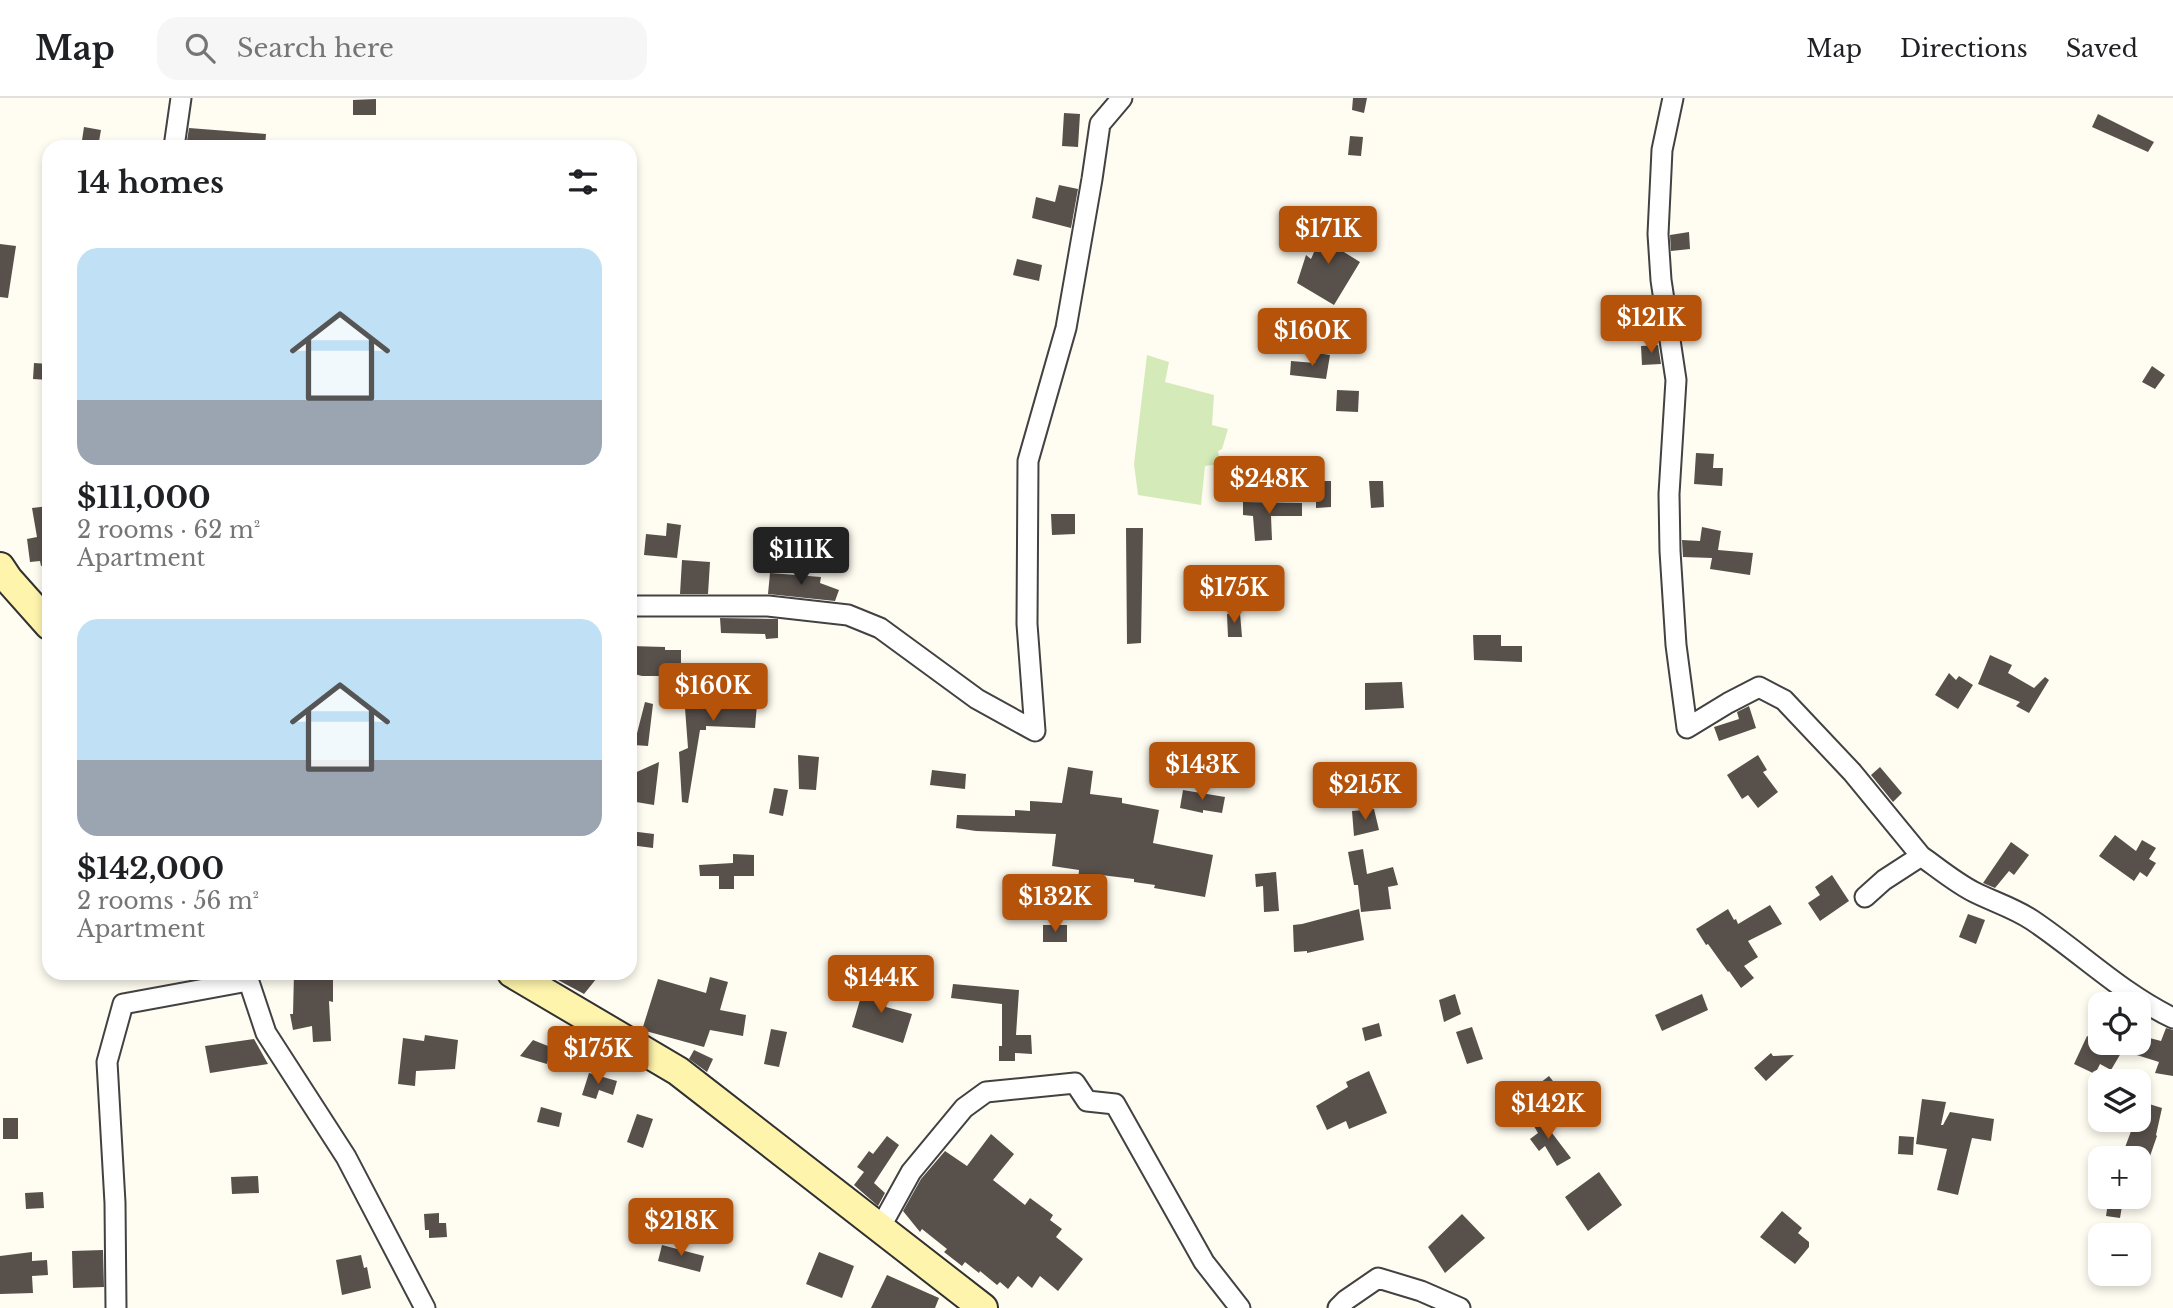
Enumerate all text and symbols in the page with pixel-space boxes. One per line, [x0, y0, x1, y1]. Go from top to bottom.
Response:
search box [157, 17, 647, 80]
text: Map [35, 28, 115, 69]
icon: search [181, 29, 219, 67]
text: Search here [237, 32, 394, 64]
text: Map [1806, 34, 1862, 63]
text: Directions [1900, 34, 2028, 63]
text: Saved [2066, 34, 2138, 63]
icon: filters [564, 163, 602, 201]
text: 14 homes [77, 164, 224, 201]
pin: $171K [1279, 206, 1377, 266]
text: $171K [1295, 215, 1361, 243]
icon: home [277, 293, 403, 419]
pin: $121K [1602, 296, 1700, 355]
text: $121K [1617, 304, 1685, 332]
pin: $160K [1263, 308, 1361, 368]
text: $160K [1274, 317, 1350, 345]
pin: $248K [1220, 456, 1318, 516]
text: $248K [1230, 465, 1308, 493]
text: $111,000 [77, 479, 211, 516]
text: 2 rooms · 62 m² [77, 516, 260, 544]
pin: $111K [752, 528, 850, 587]
text: $111K [769, 536, 833, 564]
text: Apartment [77, 544, 205, 572]
pin: $175K [1185, 566, 1283, 625]
text: $175K [1200, 574, 1268, 602]
icon: home [277, 664, 403, 790]
pin: $160K [664, 664, 762, 723]
text: $160K [675, 672, 751, 700]
pin: $143K [1153, 742, 1251, 802]
text: $143K [1165, 751, 1239, 779]
pin: $215K [1316, 762, 1414, 822]
text: $215K [1329, 771, 1401, 799]
text: $142,000 [77, 850, 224, 887]
pin: $132K [1006, 874, 1104, 934]
text: $132K [1018, 883, 1092, 911]
text: 2 rooms · 56 m² [77, 887, 259, 915]
text: Apartment [77, 915, 205, 943]
pin: $144K [832, 956, 930, 1015]
text: $144K [844, 964, 918, 992]
map controls [2088, 992, 2151, 1286]
button: locate [2088, 992, 2151, 1055]
pin: $175K [549, 1026, 647, 1086]
text: $175K [564, 1035, 632, 1063]
button: layers [2088, 1069, 2151, 1132]
pin: $142K [1499, 1082, 1597, 1141]
text: $142K [1511, 1090, 1585, 1118]
button: + [2088, 1146, 2151, 1209]
pin: $218K [632, 1198, 730, 1258]
text: $218K [644, 1207, 718, 1235]
button: − [2088, 1223, 2151, 1286]

